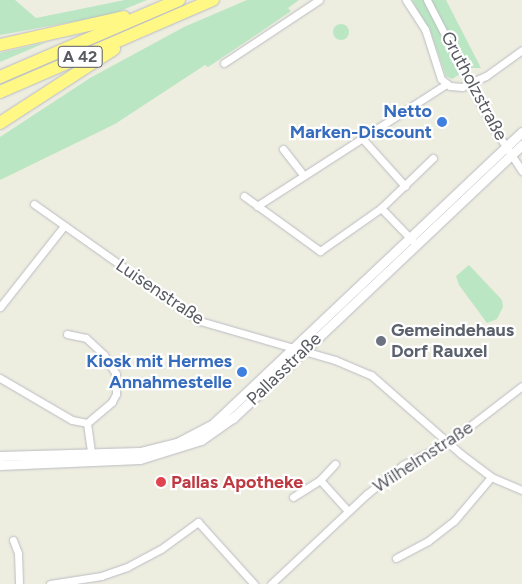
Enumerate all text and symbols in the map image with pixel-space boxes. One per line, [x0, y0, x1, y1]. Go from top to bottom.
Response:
street label: Grutholzstraße [436, 28, 512, 144]
road number: A 42 [58, 44, 102, 70]
place label: Netto Marken-Discount [290, 101, 432, 144]
marker: Netto Marken-Discount [436, 116, 448, 128]
street label: Luisenstraße [112, 254, 208, 330]
place label: Gemeindehaus Dorf Rauxel [391, 320, 514, 362]
street label: Pallasstraße [242, 328, 326, 410]
marker: Gemeindehaus Dorf Rauxel [375, 335, 387, 347]
place label: Kiosk mit Hermes Annahmestelle [86, 351, 232, 394]
marker: Kiosk mit Hermes Annahmestelle [236, 366, 248, 378]
street label: Wilhelmstraße [369, 417, 477, 497]
place label: Pallas Apotheke [171, 471, 303, 493]
marker: Pallas Apotheke [155, 476, 167, 488]

